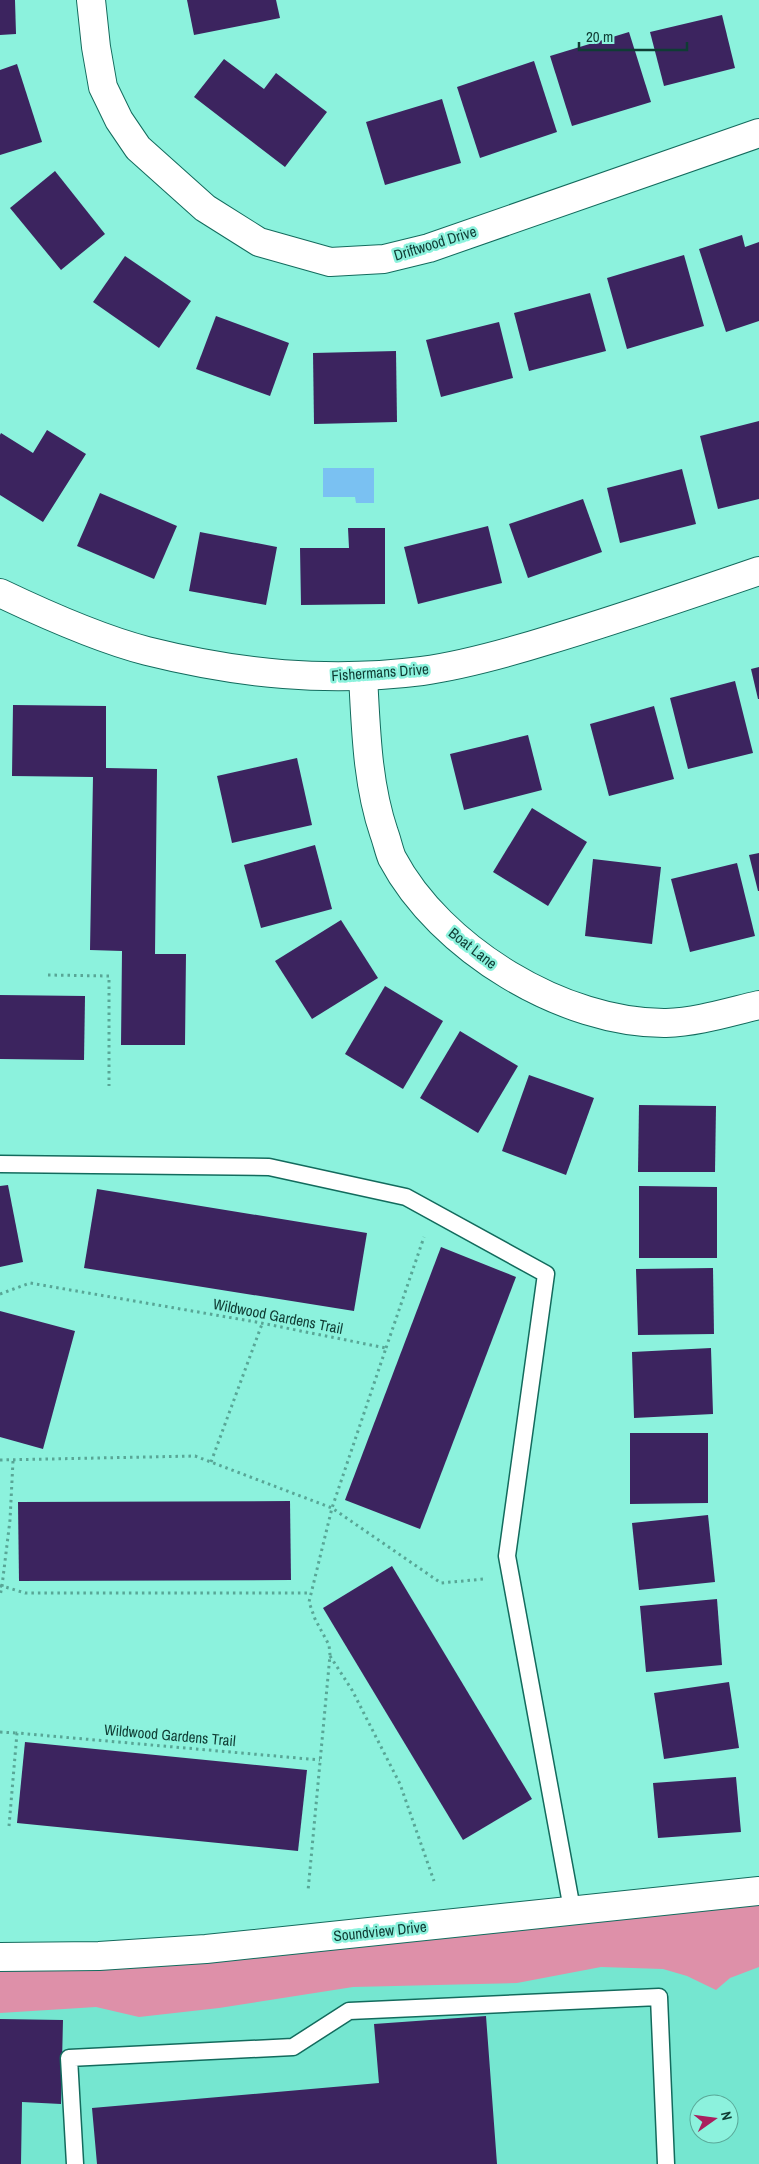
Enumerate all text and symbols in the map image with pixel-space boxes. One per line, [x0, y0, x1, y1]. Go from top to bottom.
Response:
scale bar [579, 20, 686, 52]
text: 20 m [586, 26, 613, 47]
street label: Driftwood Drive [391, 220, 479, 266]
street label: Fishermans Drive [331, 658, 430, 686]
street label: Boat Lane [444, 922, 502, 974]
street label: Wildwood Gardens Trail [211, 1293, 345, 1339]
street label: Wildwood Gardens Trail [103, 1719, 237, 1751]
street label: Soundview Drive [332, 1916, 428, 1946]
north arrow [689, 2094, 739, 2144]
text: N [717, 2110, 736, 2122]

